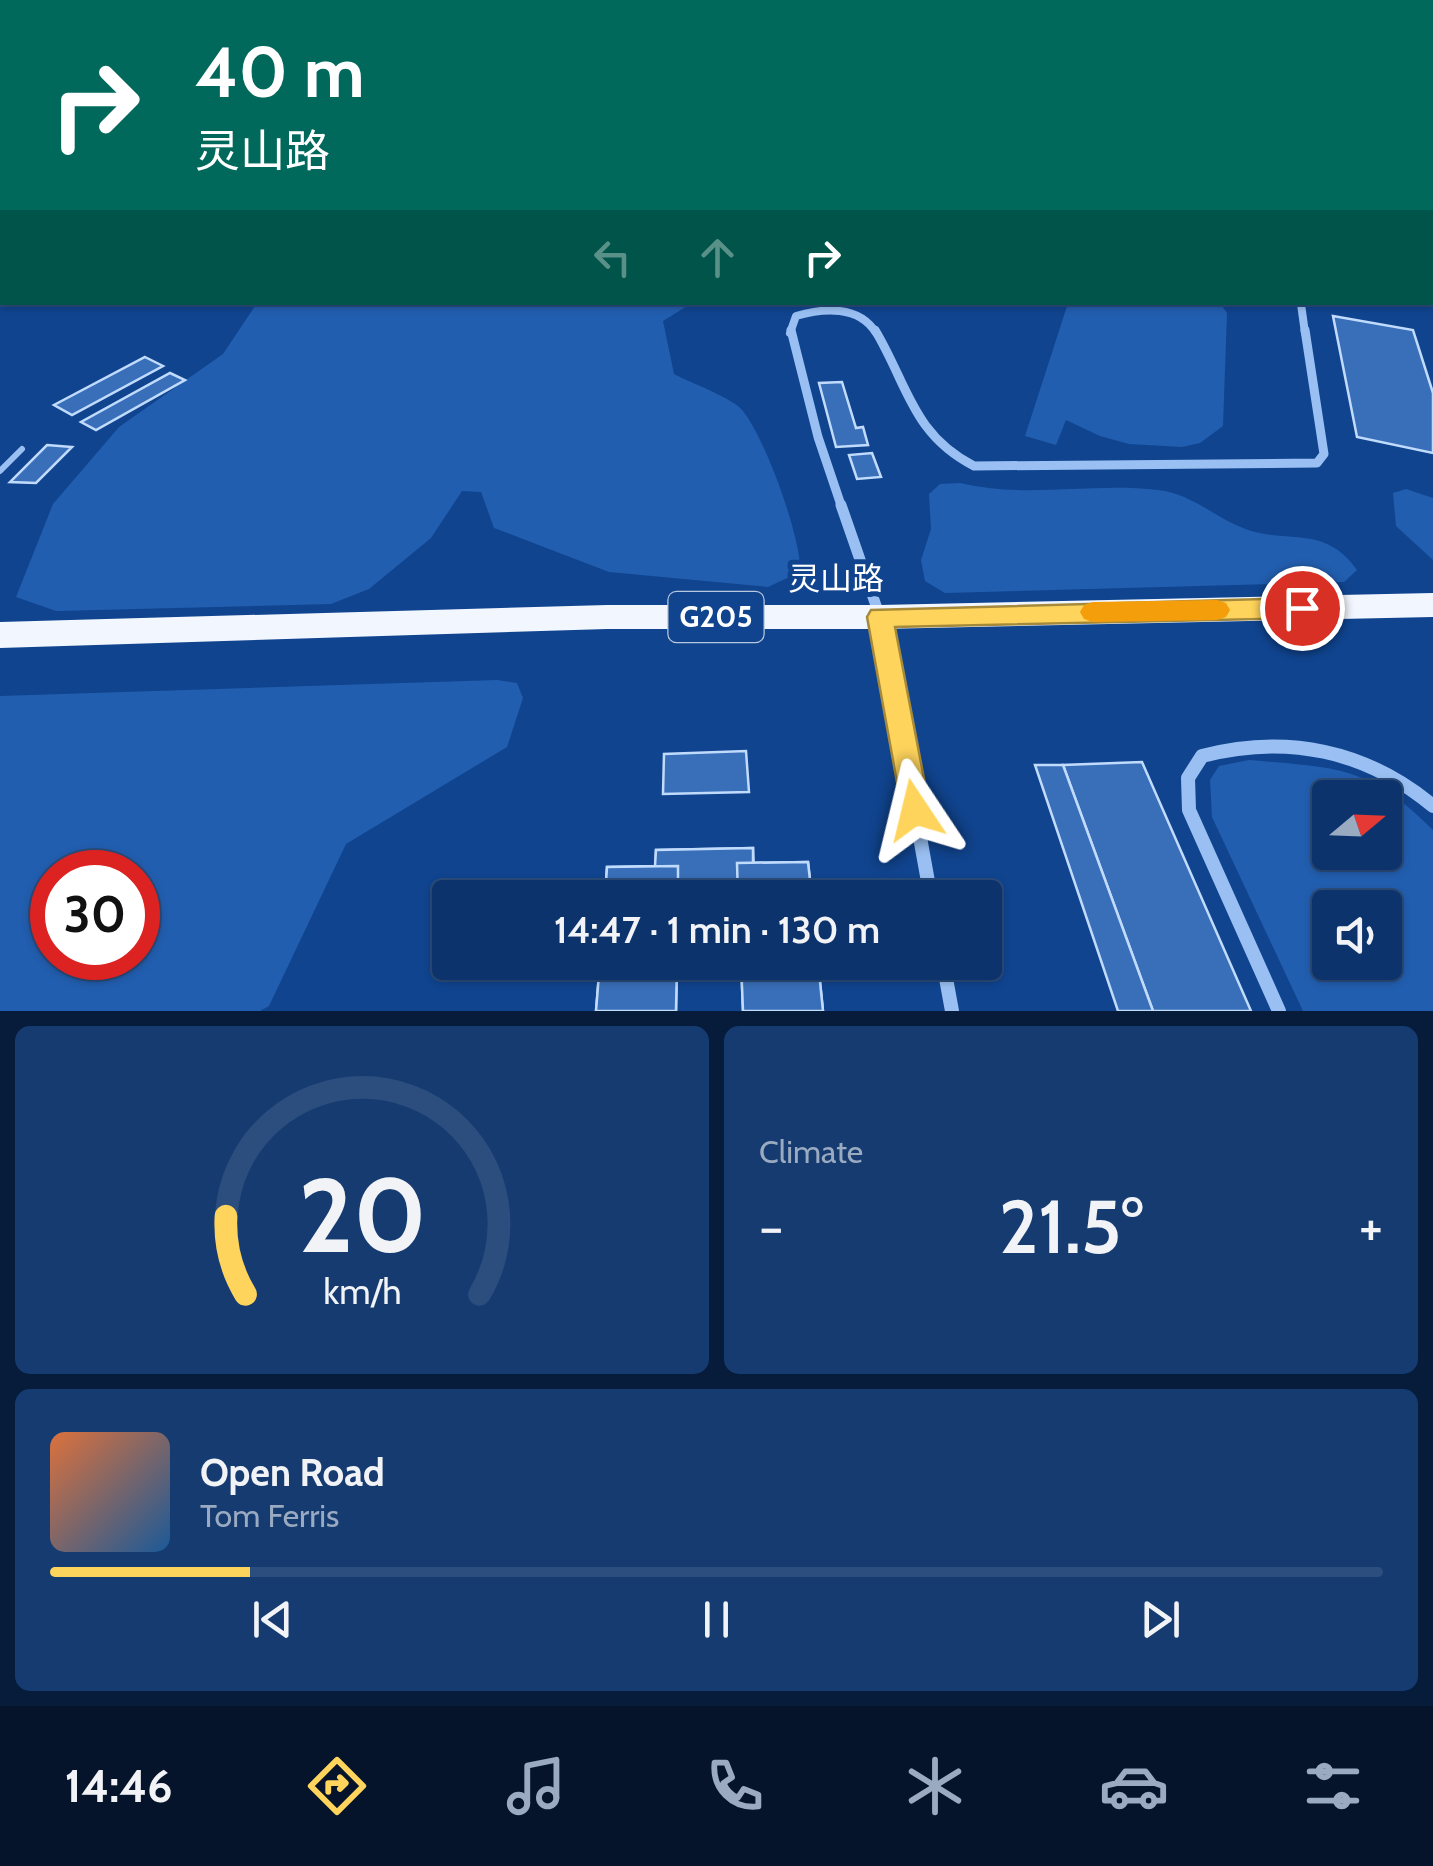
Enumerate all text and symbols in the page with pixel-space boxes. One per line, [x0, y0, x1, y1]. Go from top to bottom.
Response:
text: 40 m [195, 29, 364, 115]
icon: right [30, 40, 160, 170]
text: 灵山路 [195, 124, 330, 178]
icon: left [585, 230, 640, 285]
icon: ahead [690, 230, 745, 285]
icon: right [795, 230, 850, 285]
street label: 灵山路 [788, 559, 884, 598]
pin [1260, 566, 1345, 651]
icon: arrive [1275, 581, 1330, 636]
road number: G205 [668, 592, 764, 642]
position arrow [863, 758, 967, 862]
north arrow [1312, 780, 1402, 870]
map controls [1312, 780, 1402, 980]
speed limit sign: 30 [30, 850, 160, 980]
button: sound [1312, 890, 1402, 980]
text: 14:47 · 1 min · 130 m [554, 906, 880, 953]
text: Climate [759, 1132, 863, 1171]
text: 20 [298, 1152, 426, 1278]
text: 21.5° [999, 1181, 1143, 1272]
text: − [759, 1193, 783, 1260]
text: + [1359, 1193, 1383, 1260]
text: km/h [323, 1270, 401, 1313]
text: Open Road [200, 1449, 385, 1496]
text: Tom Ferris [200, 1496, 339, 1535]
icon: previous [245, 1592, 300, 1647]
icon: pause [689, 1592, 744, 1647]
icon: next [1133, 1592, 1188, 1647]
icon: directions [302, 1751, 372, 1821]
icon: music [501, 1751, 571, 1821]
icon: phone [700, 1751, 770, 1821]
icon: climate [900, 1751, 970, 1821]
icon: car [1099, 1751, 1169, 1821]
icon: filters [1298, 1751, 1368, 1821]
text: 14:46 [65, 1759, 172, 1813]

